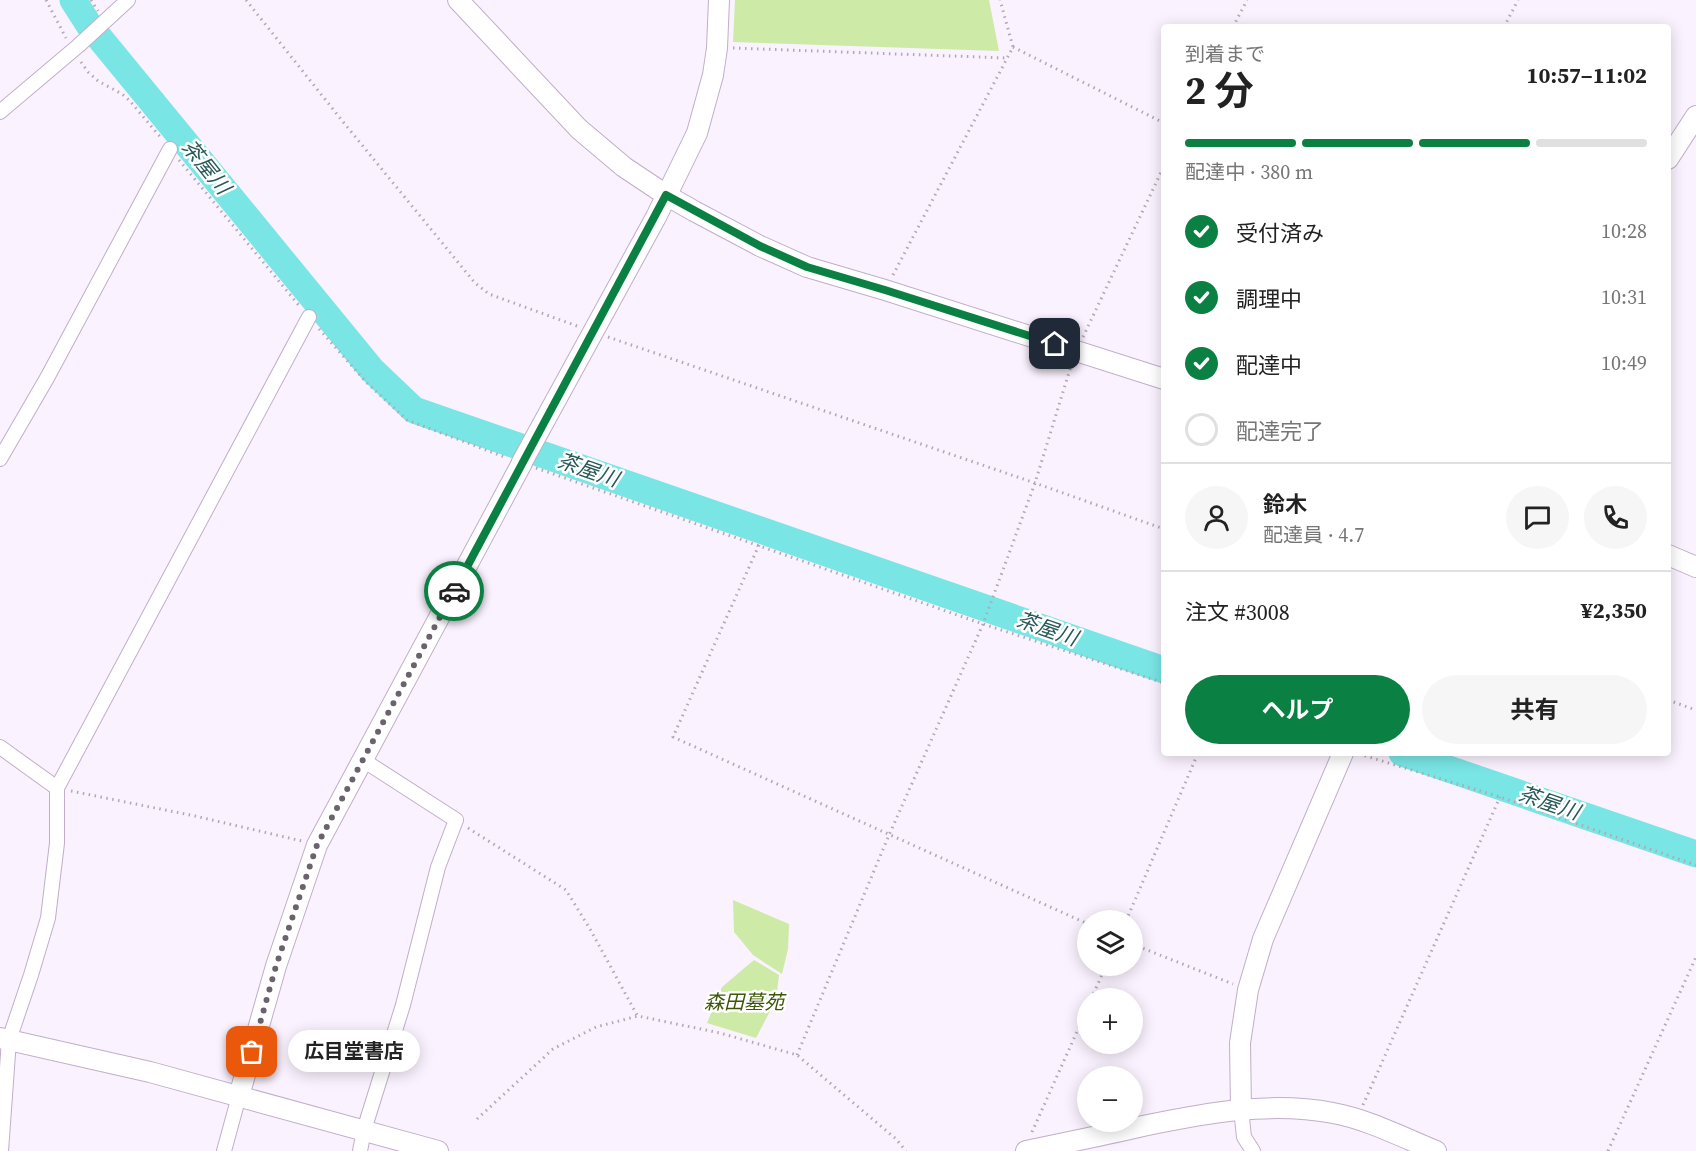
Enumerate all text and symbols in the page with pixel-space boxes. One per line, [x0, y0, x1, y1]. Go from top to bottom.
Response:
text: 到着まで [1185, 40, 1265, 68]
text: 10:57–11:02 [1527, 60, 1647, 90]
text: 2 分 [1185, 64, 1253, 117]
water label: 茶屋川 [175, 133, 239, 202]
text: 配達中 · 380 m [1185, 158, 1313, 186]
icon: check [1185, 215, 1218, 248]
text: 10:28 [1601, 217, 1647, 245]
text: 受付済み [1236, 218, 1324, 248]
icon: check [1185, 281, 1218, 314]
text: 10:31 [1601, 283, 1647, 311]
text: 調理中 [1236, 284, 1302, 314]
pin [1029, 318, 1080, 369]
icon: home [1038, 327, 1071, 360]
icon: check [1185, 347, 1218, 380]
text: 10:49 [1601, 349, 1647, 377]
text: 配達中 [1236, 350, 1302, 380]
text: 配達完了 [1236, 416, 1324, 446]
water label: 茶屋川 [554, 446, 625, 494]
button: person [1185, 486, 1248, 549]
button: chat [1506, 486, 1569, 549]
button: phone [1584, 486, 1647, 549]
text: 鈴木 [1263, 489, 1307, 519]
text: 配達員 · 4.7 [1263, 521, 1364, 549]
courier [424, 561, 484, 621]
icon: car [438, 575, 471, 608]
text: ¥2,350 [1581, 595, 1647, 625]
text: 注文 #3008 [1185, 597, 1290, 627]
water label: 茶屋川 [1013, 605, 1084, 653]
button: ヘルプ [1185, 675, 1410, 744]
button: 共有 [1422, 675, 1647, 744]
water label: 茶屋川 [1515, 779, 1586, 827]
map controls [1077, 910, 1143, 1132]
button: layers [1077, 910, 1143, 976]
park label: 森田墓苑 [704, 988, 787, 1016]
button: + [1077, 988, 1143, 1054]
pin [226, 1026, 277, 1077]
callout: 広目堂書店 [288, 1031, 420, 1073]
icon: bag [235, 1035, 268, 1068]
text: 広目堂書店 [304, 1037, 404, 1065]
button: − [1077, 1066, 1143, 1132]

